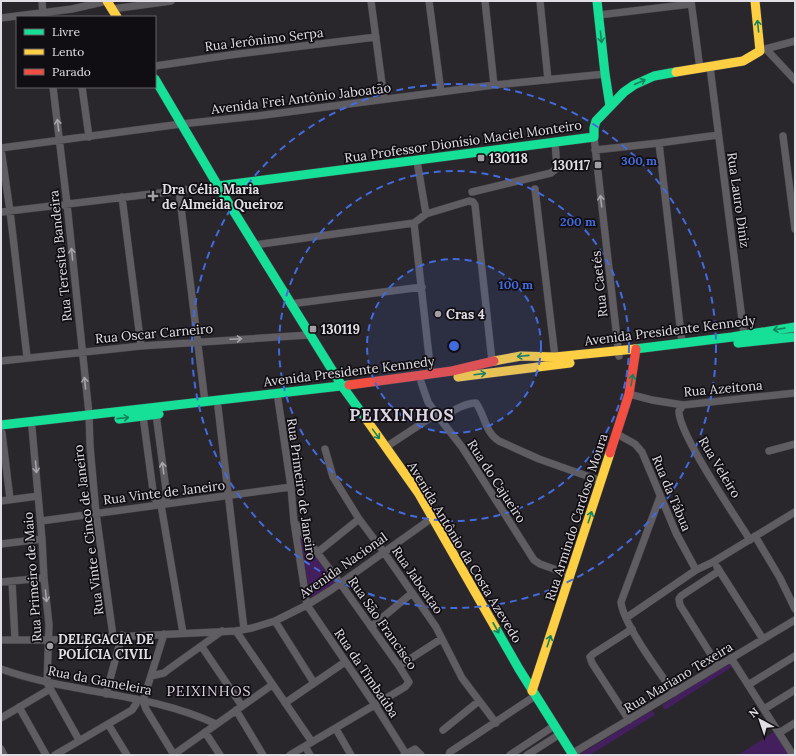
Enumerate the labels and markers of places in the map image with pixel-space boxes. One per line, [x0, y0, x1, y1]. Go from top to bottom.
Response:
place label: 130118 [489, 150, 528, 167]
marker: 130118 [476, 153, 486, 163]
place label: 130117 [553, 157, 590, 174]
marker: 130117 [593, 160, 603, 170]
place label: Dra Célia Maria de Almeida Queiroz [162, 181, 284, 213]
marker: Dra Célia Maria de Almeida Queiroz [147, 190, 159, 202]
place label: Cras 4 [446, 306, 485, 323]
marker: Cras 4 [433, 309, 443, 319]
place label: 130119 [321, 321, 360, 338]
marker: 130119 [308, 324, 318, 334]
centre of rings [447, 339, 461, 353]
place label: DELEGACIA DE POLÍCIA CIVIL [58, 631, 154, 663]
marker: DELEGACIA DE POLÍCIA CIVIL [45, 641, 55, 651]

